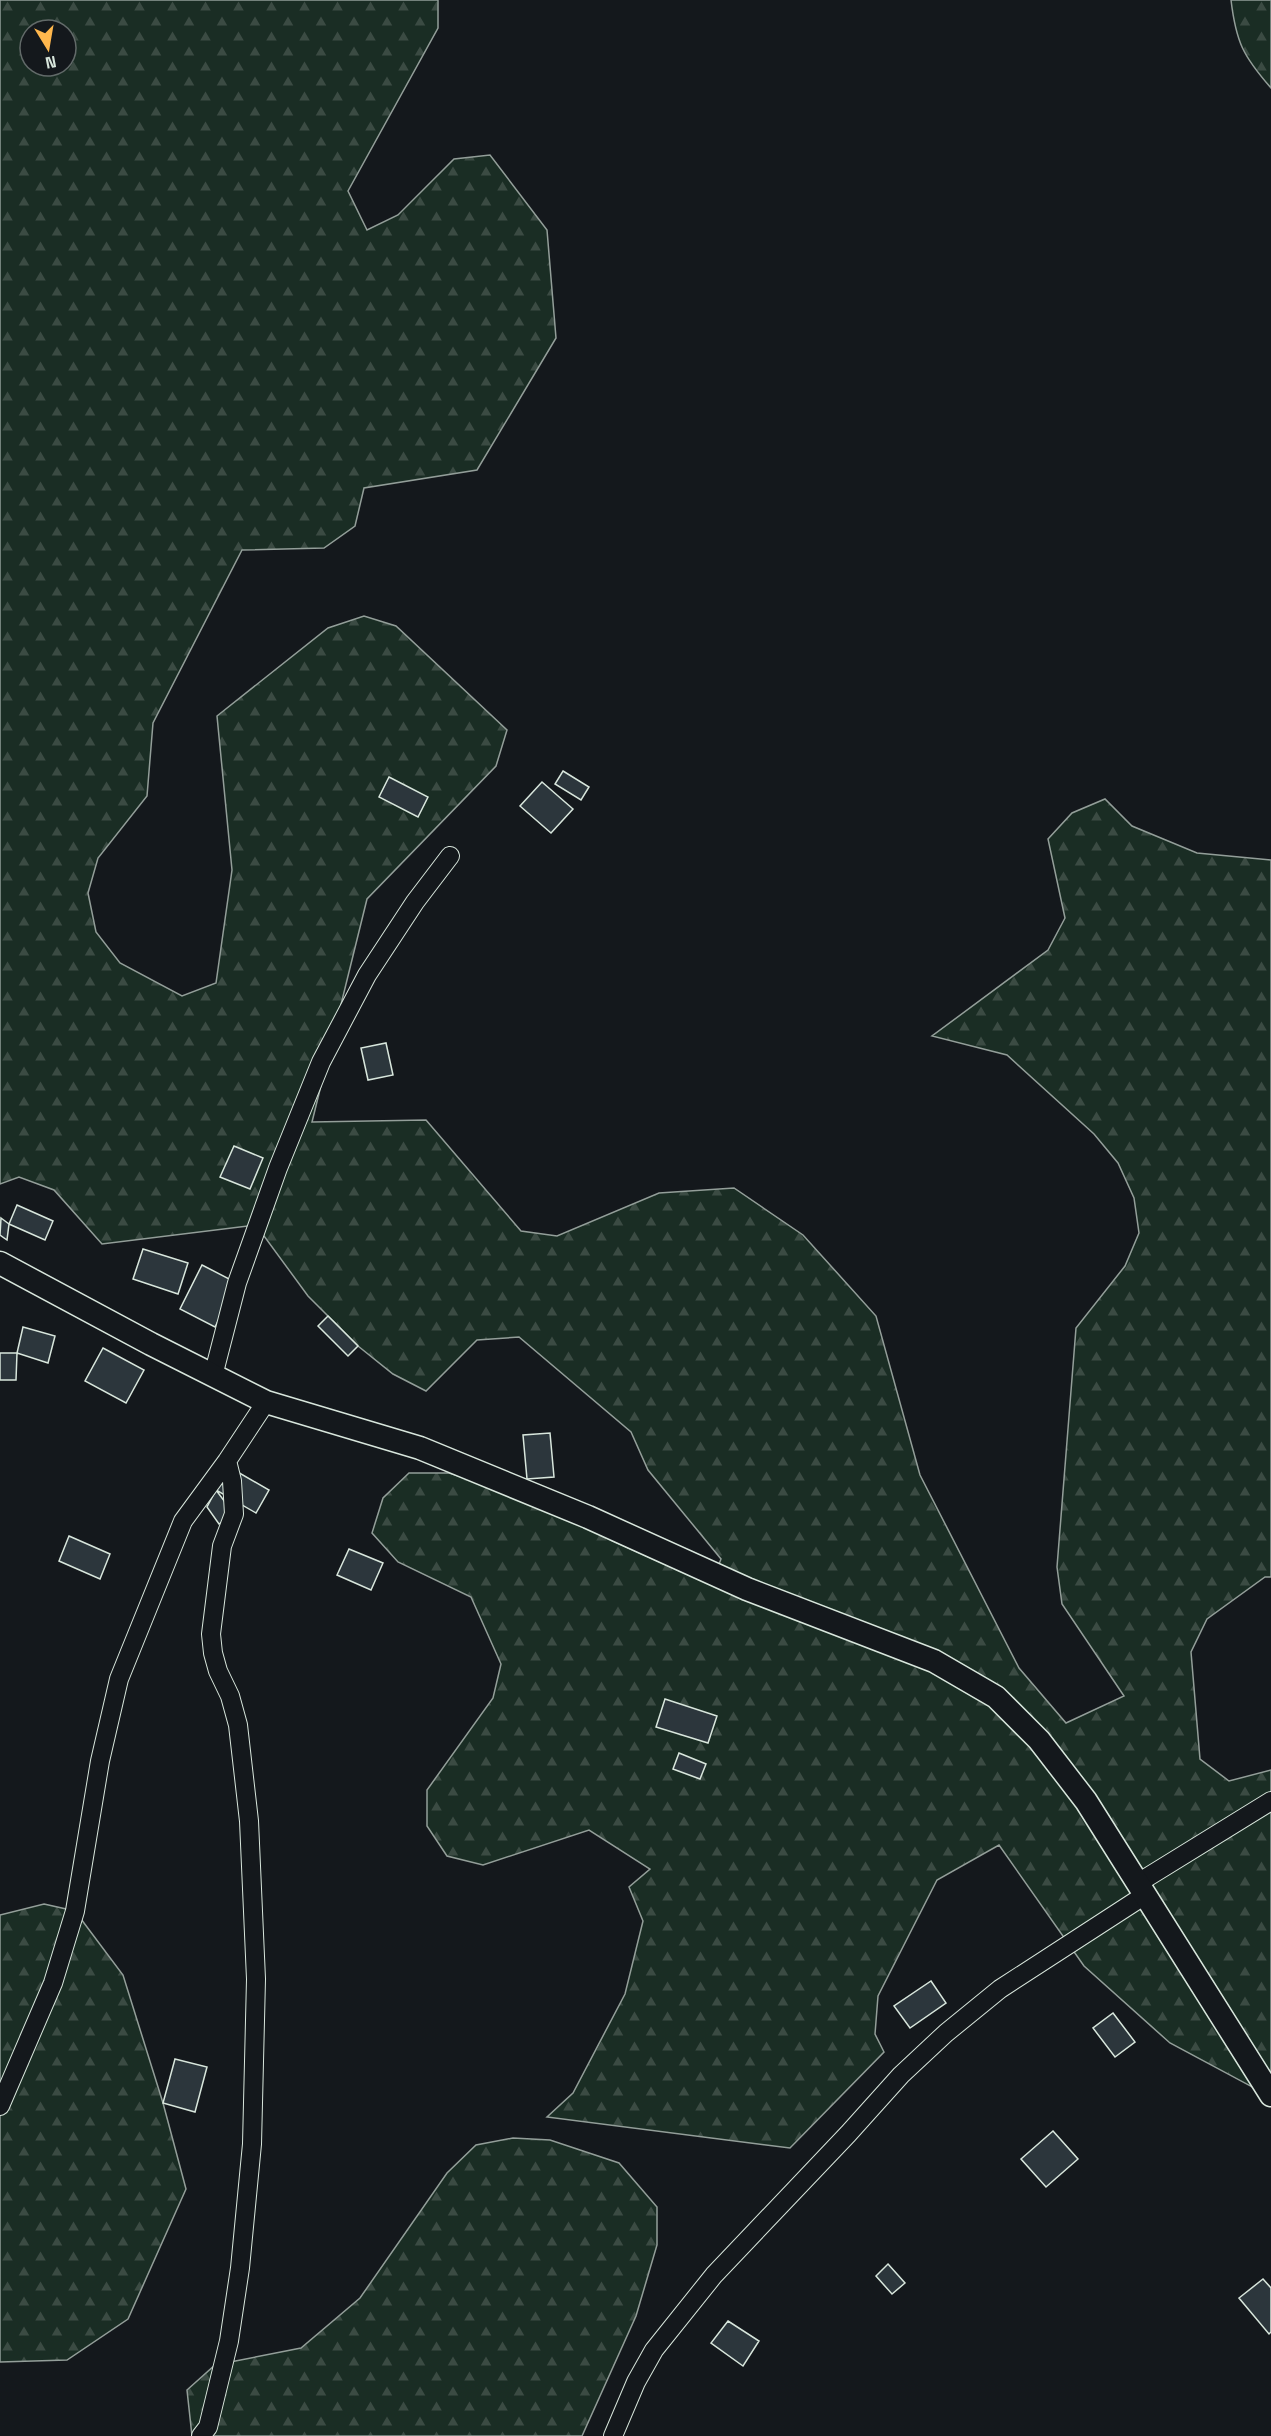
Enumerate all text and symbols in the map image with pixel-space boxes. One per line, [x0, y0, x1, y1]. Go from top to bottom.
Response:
north arrow [18, 18, 78, 78]
text: N [43, 51, 58, 74]

